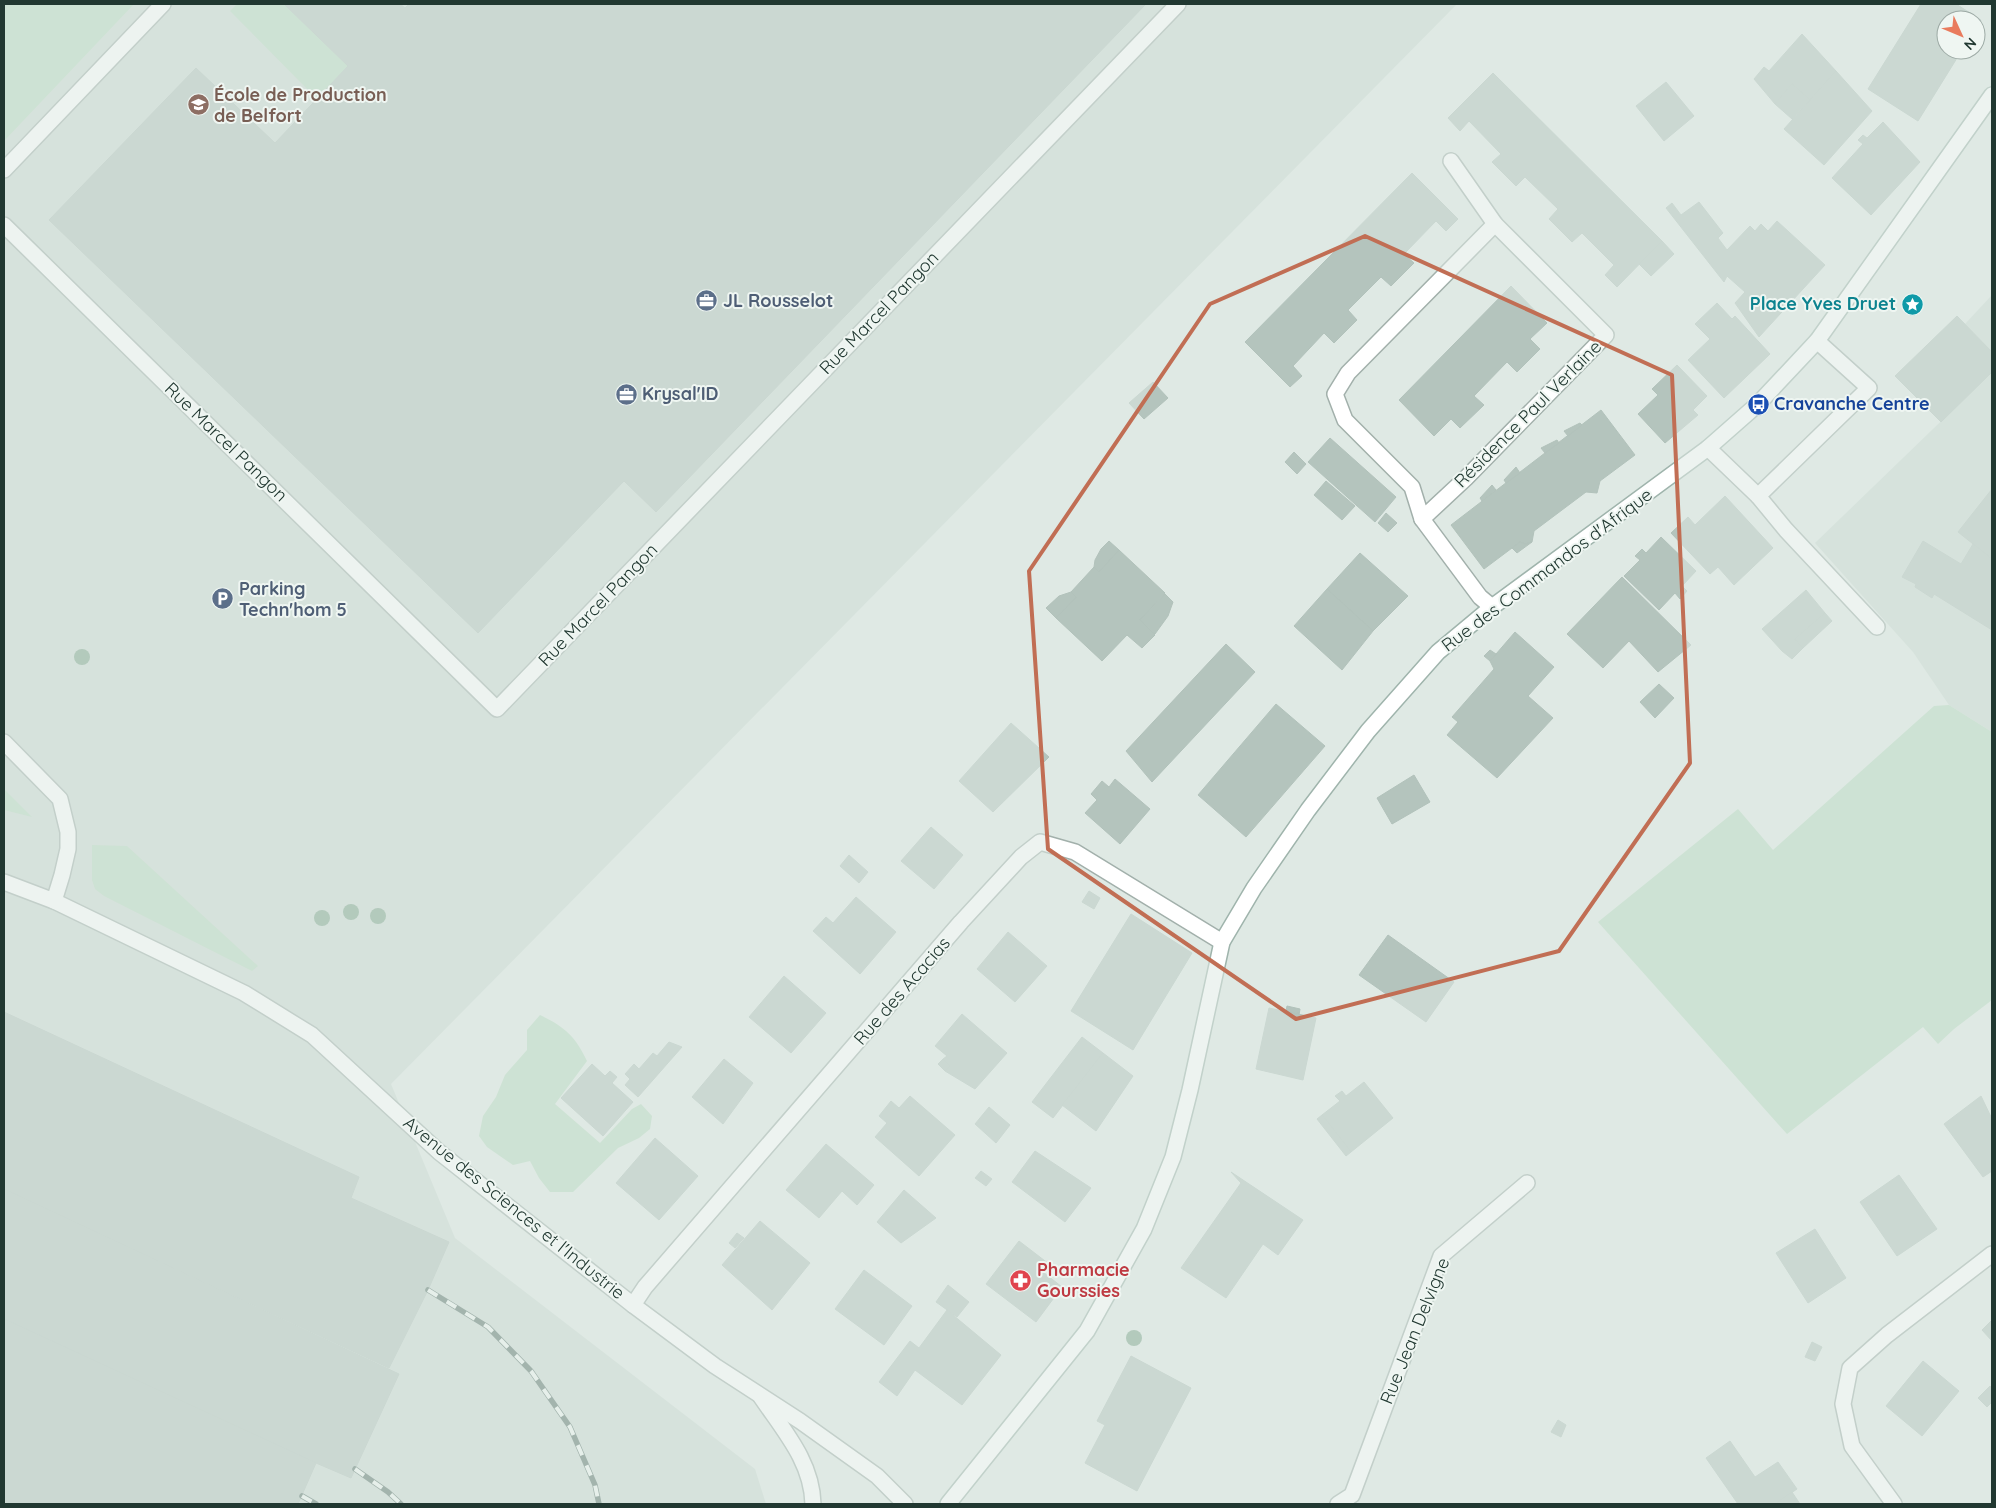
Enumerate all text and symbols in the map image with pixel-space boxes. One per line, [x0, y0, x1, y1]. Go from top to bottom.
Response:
north arrow [1936, 10, 1986, 60]
text: N [1960, 34, 1980, 54]
place label: École de Production de Belfort [214, 83, 387, 127]
school or university icon: École de Production de Belfort [186, 93, 210, 117]
street label: Rue Marcel Pangon [814, 246, 943, 379]
office icon: JL Rousselot [695, 289, 719, 313]
place label: JL Rousselot [723, 289, 833, 312]
place label: Place Yves Druet [1750, 292, 1896, 315]
place icon: Place Yves Druet [1900, 292, 1924, 316]
street label: Résidence Paul Verlaine [1449, 335, 1606, 492]
street label: Rue Marcel Pangon [160, 377, 293, 506]
office icon: Krysal'ID [614, 382, 638, 406]
place label: Krysal'ID [642, 382, 719, 405]
bus stop icon: Cravanche Centre [1746, 392, 1770, 416]
place label: Cravanche Centre [1774, 392, 1930, 415]
street label: Rue des Commandos d'Afrique [1437, 483, 1657, 656]
street label: Rue Marcel Pangon [533, 538, 662, 671]
place label: Parking Techn'hom 5 [239, 577, 347, 621]
parking icon: Parking Techn'hom 5 [211, 587, 235, 611]
street label: Rue des Acacias [848, 932, 955, 1050]
street label: Avenue des Sciences et l'Industrie [399, 1111, 630, 1304]
street label: Rue Jean Delvigne [1375, 1254, 1454, 1407]
place label: Pharmacie Gourssies [1037, 1258, 1130, 1302]
pharmacy icon: Pharmacie Gourssies [1009, 1268, 1033, 1292]

